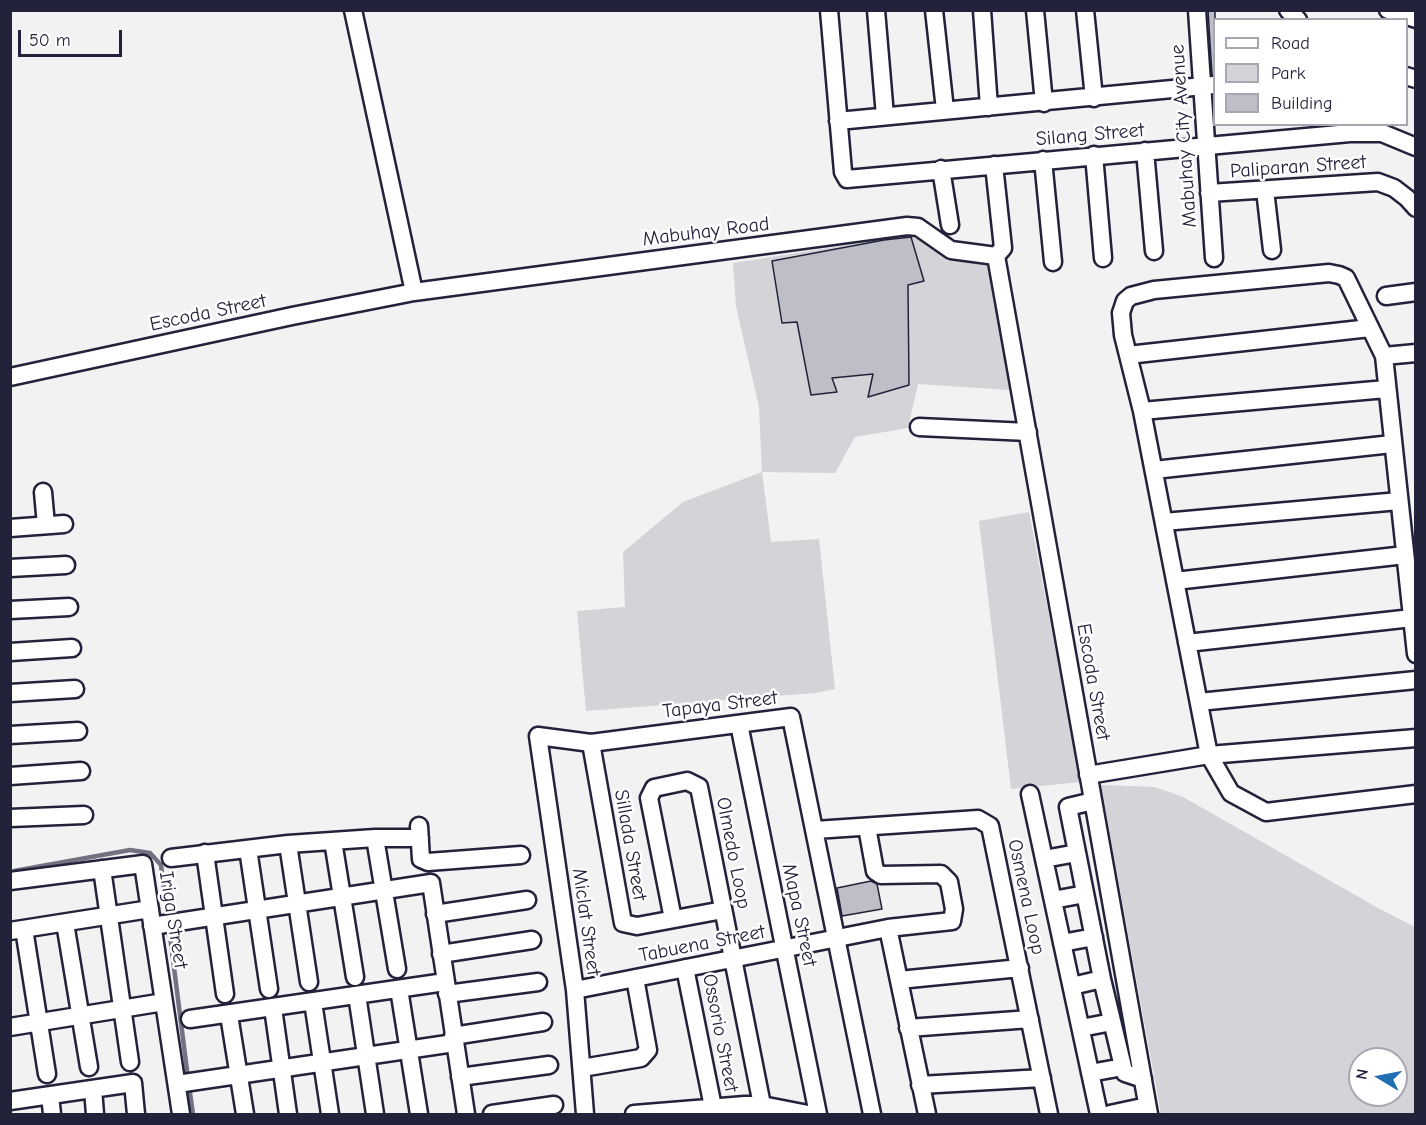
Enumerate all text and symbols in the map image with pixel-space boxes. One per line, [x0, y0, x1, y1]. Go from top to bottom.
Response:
scale bar [21, 18, 124, 56]
legend [1213, 18, 1408, 126]
text: 50 m [29, 30, 71, 51]
text: Road [1271, 33, 1310, 54]
street label: Mabuhay City Avenue [1166, 44, 1202, 228]
text: Park [1271, 63, 1305, 84]
text: Building [1271, 93, 1333, 114]
street label: Silang Street [1035, 118, 1145, 152]
street label: Paliparan Street [1229, 150, 1367, 184]
street label: Mabuhay Road [641, 212, 771, 252]
street label: Escoda Street [148, 289, 268, 337]
street label: Escoda Street [1071, 622, 1115, 742]
street label: Tapaya Street [661, 686, 779, 724]
street label: Sillada Street [608, 788, 652, 902]
street label: Olmedo Loop [710, 795, 756, 911]
street label: Osmena Loop [1002, 837, 1050, 957]
street label: Mapa Street [776, 861, 822, 969]
street label: Miclat Street [567, 867, 605, 977]
street label: Iriga Street [153, 870, 193, 970]
street label: Tabuena Street [637, 920, 767, 968]
street label: Ossorio Street [697, 972, 743, 1094]
north arrow [1348, 1047, 1408, 1107]
text: N [1352, 1068, 1372, 1081]

